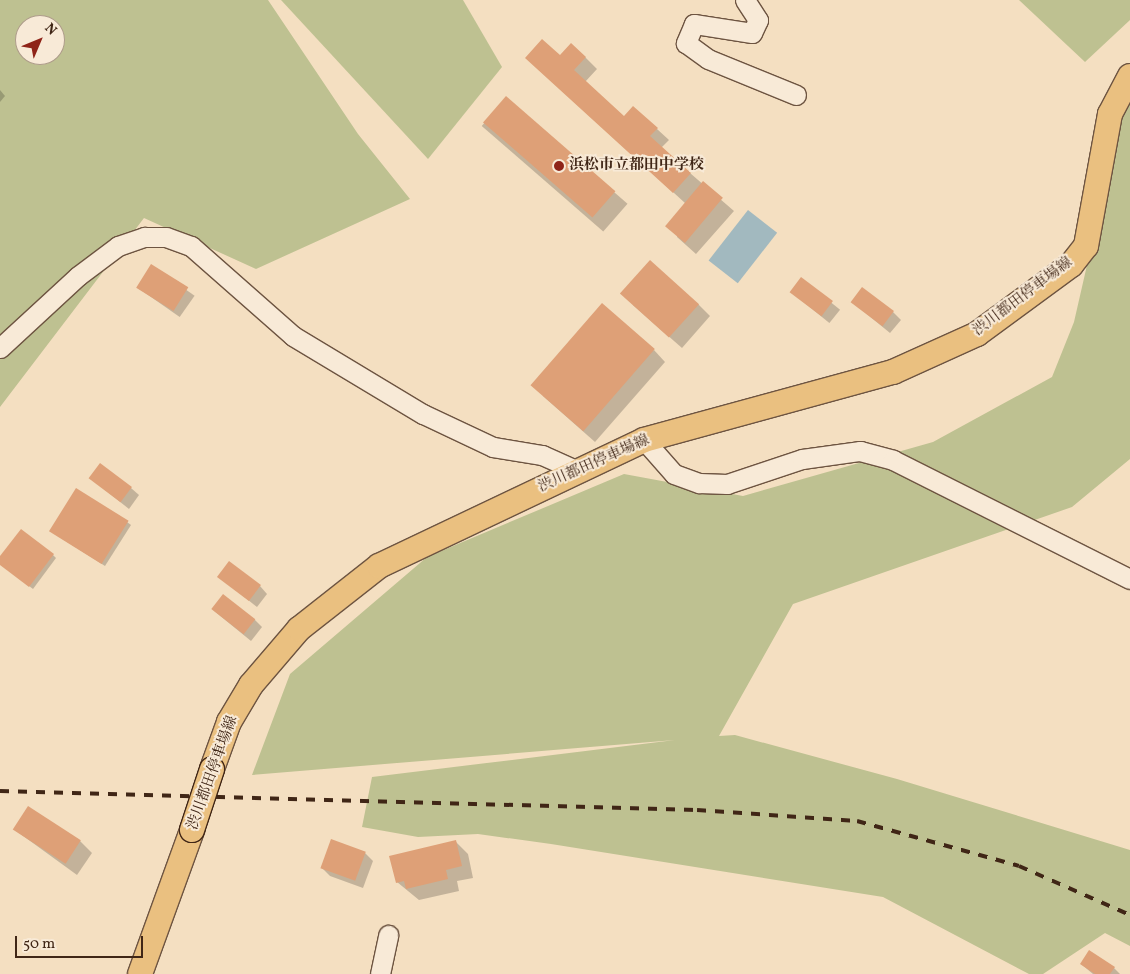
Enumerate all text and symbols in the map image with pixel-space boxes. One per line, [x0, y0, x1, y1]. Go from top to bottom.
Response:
north arrow [15, 15, 65, 65]
text: N [40, 19, 61, 40]
place label: 浜松市立都田中学校 [569, 157, 704, 175]
marker: 浜松市立都田中学校 [553, 160, 565, 172]
street label: 渋川都田停車場線 [970, 254, 1076, 340]
street label: 渋川都田停車場線 [536, 431, 652, 497]
street label: 渋川都田停車場線 [184, 714, 242, 832]
scale bar [18, 926, 145, 958]
text: 50 m [23, 934, 55, 955]

